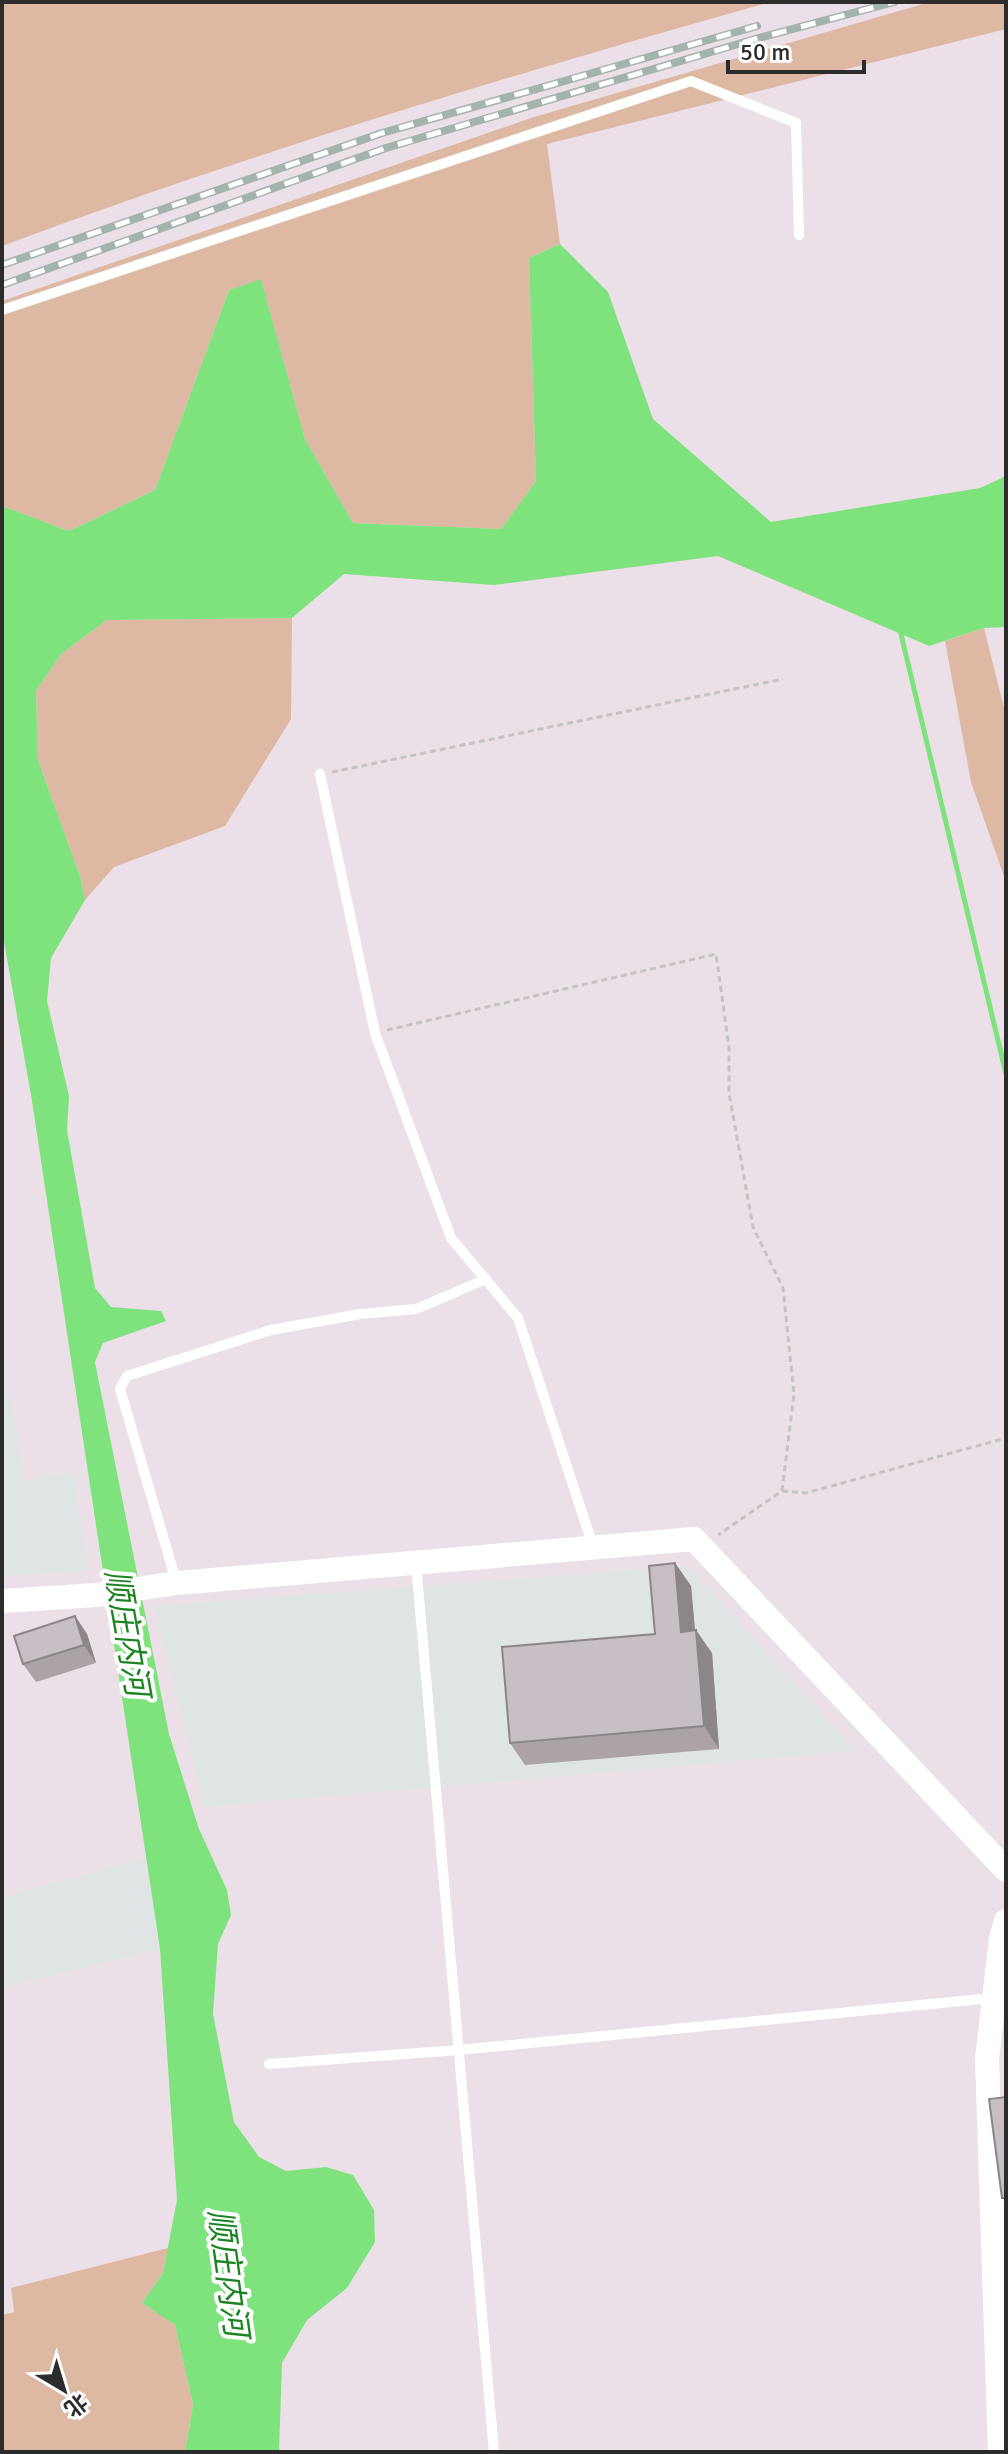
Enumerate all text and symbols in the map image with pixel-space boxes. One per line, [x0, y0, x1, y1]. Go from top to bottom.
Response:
scale bar [728, 24, 864, 74]
text: 50 m [740, 37, 790, 67]
water label: 顺庄内河 [97, 1567, 158, 1705]
water label: 顺庄内河 [200, 2207, 257, 2345]
north arrow [24, 2350, 104, 2430]
text: 北 [59, 2388, 93, 2423]

